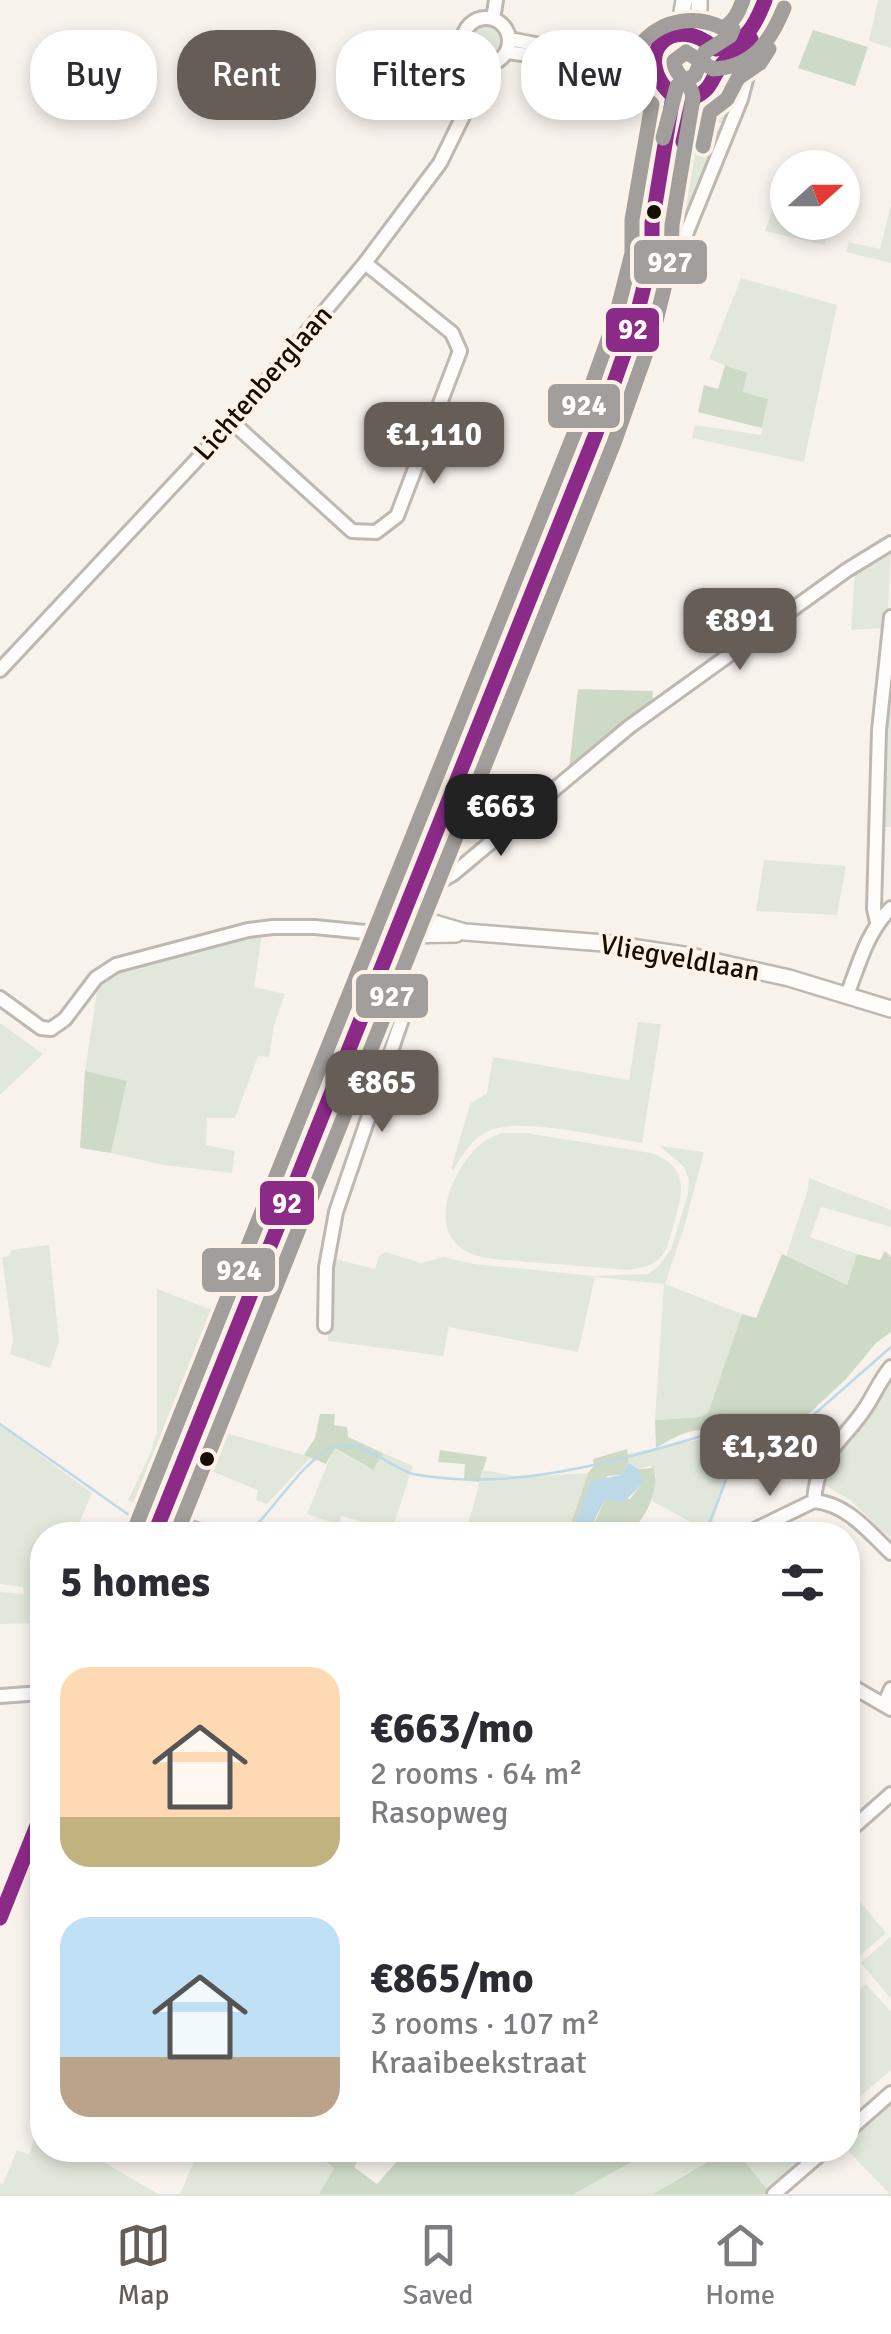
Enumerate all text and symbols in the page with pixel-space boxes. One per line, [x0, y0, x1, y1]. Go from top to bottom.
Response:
chip: Buy [30, 30, 157, 120]
chip: Rent [177, 30, 316, 120]
chip: Filters [336, 30, 501, 120]
chip: New [521, 30, 657, 120]
north arrow [770, 150, 860, 240]
map controls [770, 150, 860, 240]
unlabelled marker [644, 202, 664, 222]
line badge: 927 [632, 238, 709, 286]
text: 927 [647, 246, 693, 280]
street label: Lichtenberglaan [186, 298, 340, 468]
line badge: 92 [604, 306, 661, 354]
text: 92 [618, 313, 648, 347]
line badge: 924 [546, 382, 622, 430]
text: 924 [561, 389, 607, 423]
pin: €1,110 [353, 402, 515, 487]
text: €1,110 [386, 415, 482, 454]
pin: €891 [681, 588, 799, 673]
text: €891 [705, 601, 775, 640]
pin: €663 [442, 774, 560, 859]
text: €663 [466, 787, 536, 826]
street label: Vliegveldlaan [597, 927, 763, 989]
line badge: 927 [354, 972, 430, 1020]
text: 927 [369, 980, 415, 1014]
pin: €865 [323, 1050, 441, 1135]
text: €865 [347, 1063, 417, 1102]
line badge: 92 [258, 1179, 316, 1227]
text: 92 [272, 1187, 302, 1221]
line badge: 924 [200, 1246, 277, 1294]
text: 924 [216, 1254, 262, 1288]
pin: €1,320 [689, 1414, 851, 1499]
text: €1,320 [722, 1427, 818, 1466]
unlabelled marker [197, 1449, 217, 1469]
icon: filters [775, 1555, 830, 1610]
text: 5 homes [60, 1557, 210, 1608]
text: €663/mo [370, 1703, 534, 1754]
icon: home [140, 1707, 260, 1827]
text: 2 rooms · 64 m² [370, 1754, 583, 1793]
text: Rasopweg [370, 1793, 508, 1832]
text: €865/mo [370, 1953, 534, 2004]
icon: home [140, 1957, 260, 2077]
text: 3 rooms · 107 m² [370, 2004, 600, 2043]
text: Kraaibeekstraat [370, 2043, 587, 2082]
tab: Map [116, 2218, 171, 2312]
tab: Saved [403, 2218, 473, 2312]
tab: Home [705, 2218, 775, 2312]

